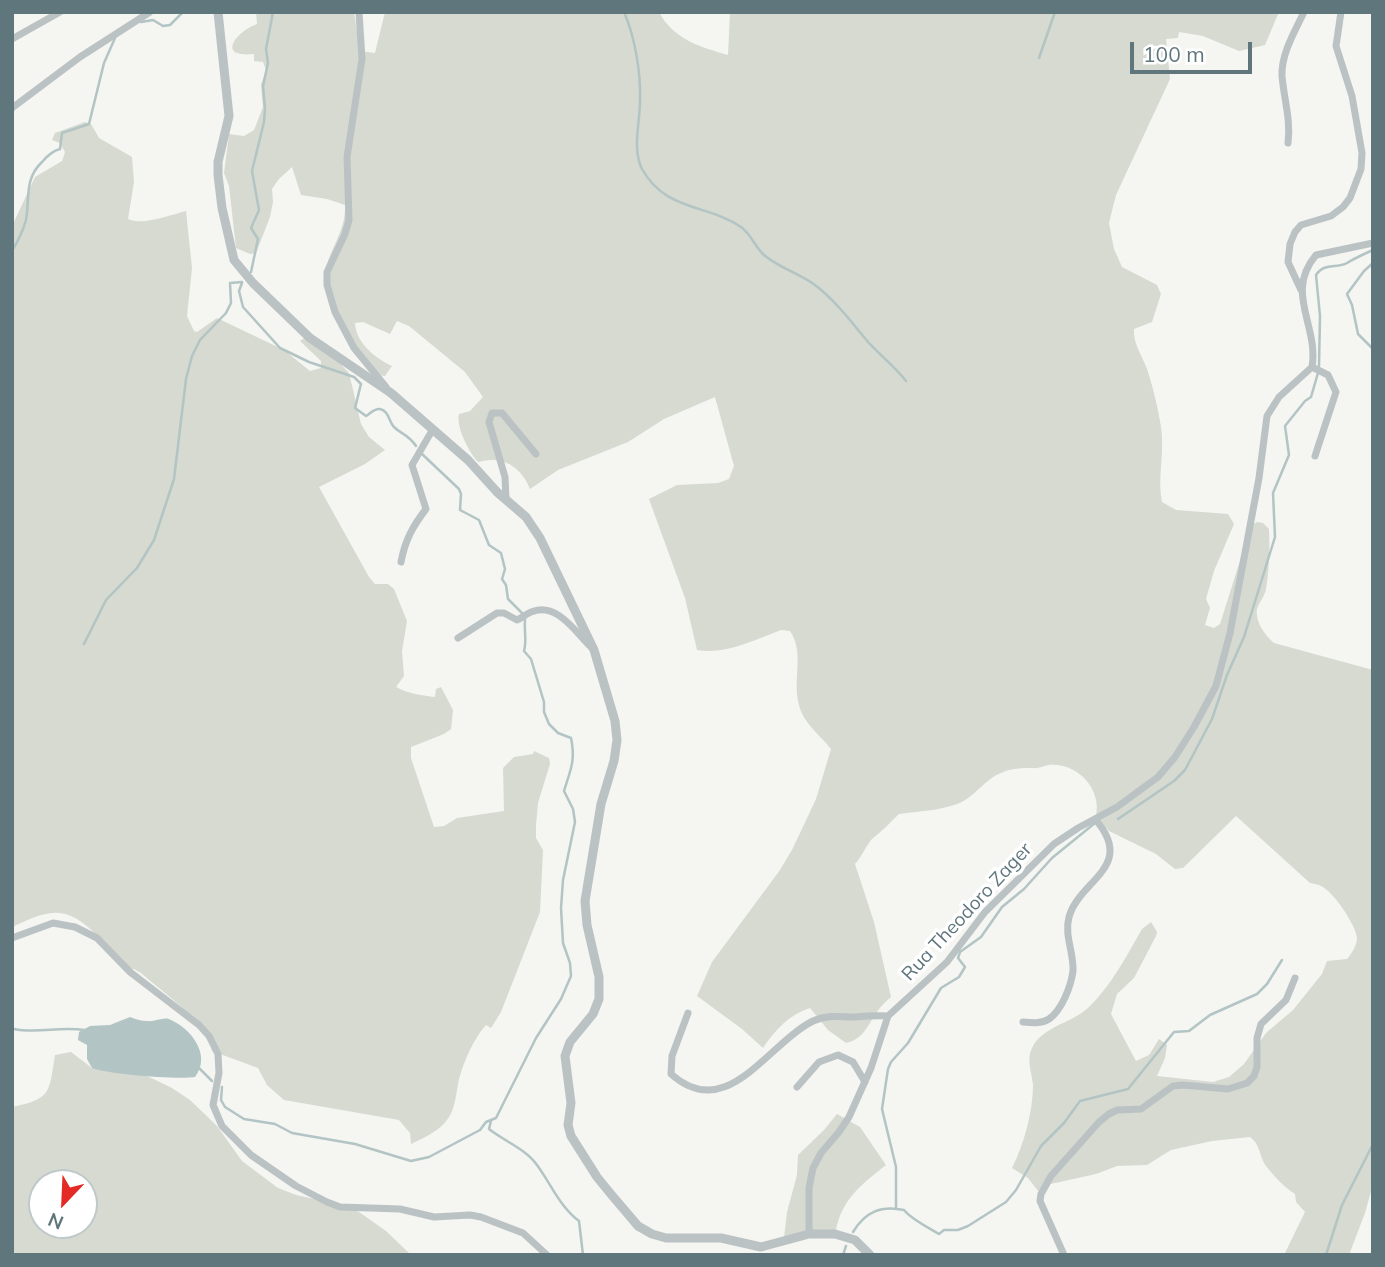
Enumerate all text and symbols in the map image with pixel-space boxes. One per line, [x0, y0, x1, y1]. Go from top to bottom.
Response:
scale bar [1133, 28, 1256, 72]
text: 100 m [1143, 41, 1205, 67]
street label: Rua Theodoro Zager [897, 838, 1037, 986]
north arrow [28, 1169, 98, 1239]
text: N [44, 1208, 67, 1235]

